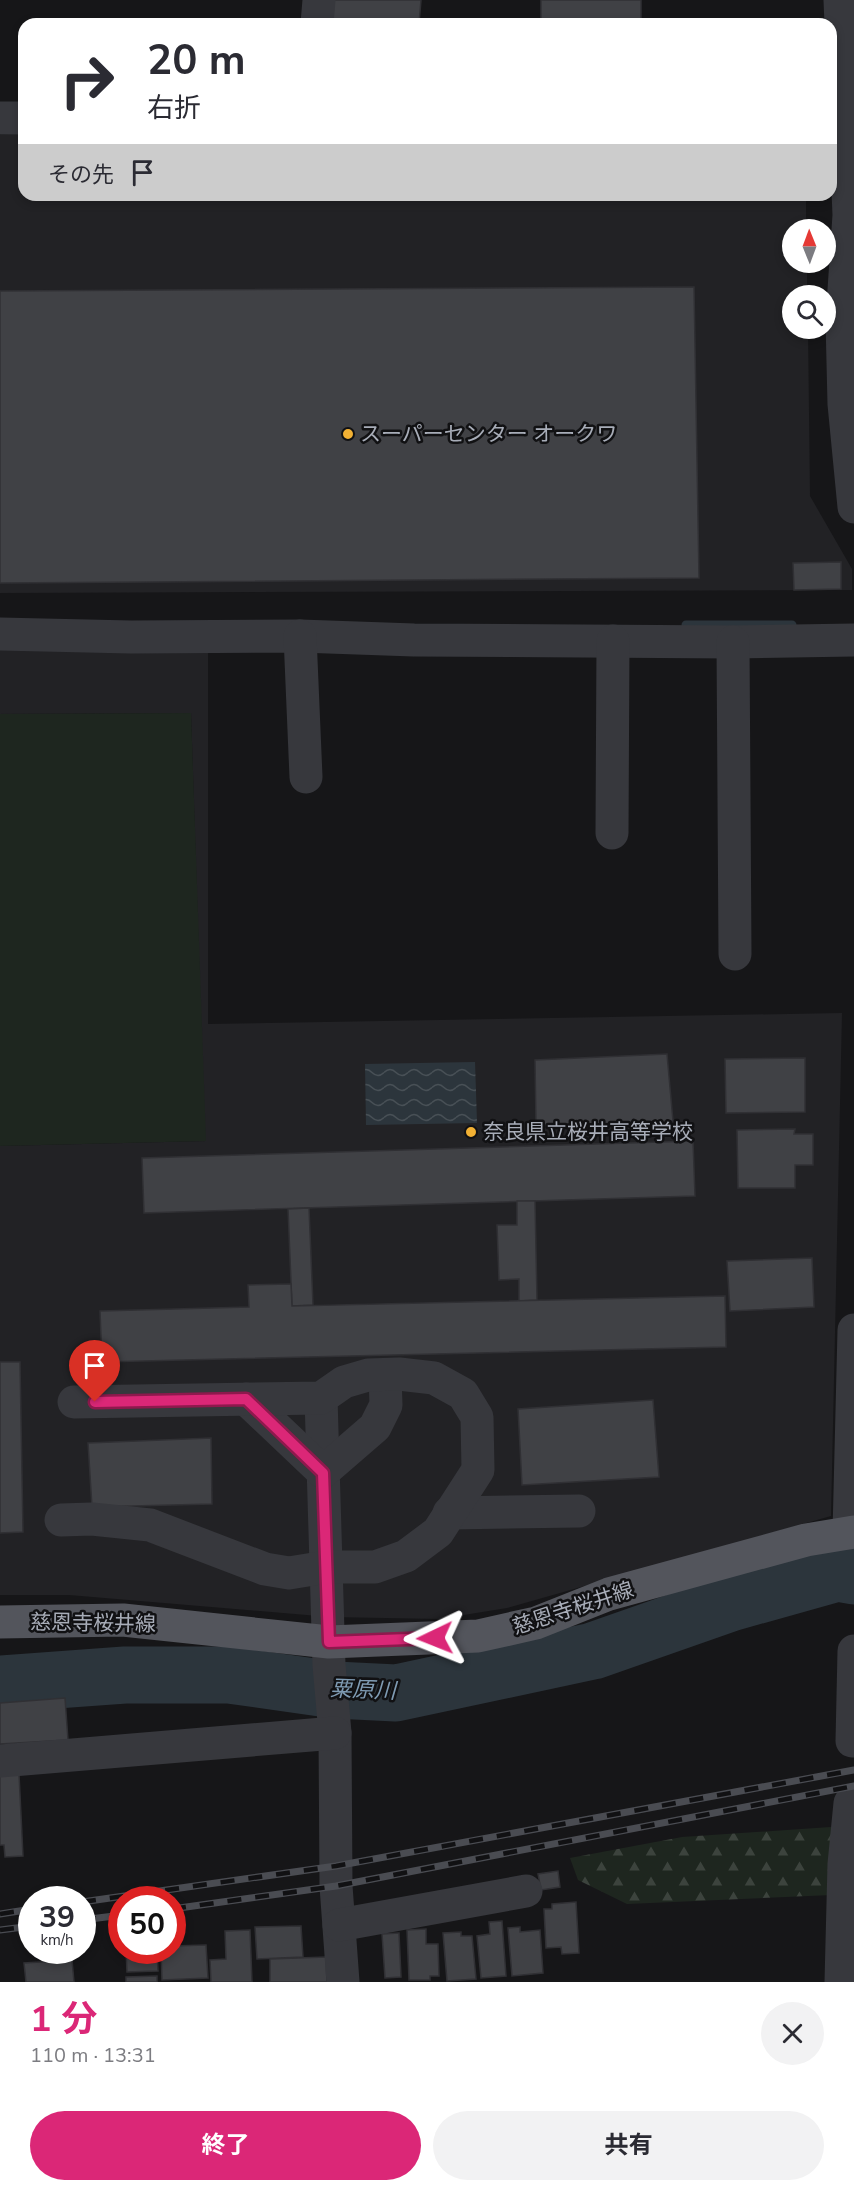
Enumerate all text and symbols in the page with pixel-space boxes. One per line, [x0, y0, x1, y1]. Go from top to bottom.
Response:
text: 20 m [147, 32, 246, 89]
icon: right [48, 42, 126, 120]
text: 右折 [147, 90, 201, 127]
icon: arrive [126, 156, 159, 189]
text: その先 [48, 160, 114, 190]
north arrow [782, 219, 836, 273]
map controls [782, 219, 836, 339]
button: search [782, 285, 836, 339]
place label: スーパーセンター オークワ [360, 420, 617, 448]
marker: スーパーセンター オークワ [341, 427, 355, 441]
place label: 奈良県立桜井高等学校 [483, 1118, 693, 1146]
marker: 奈良県立桜井高等学校 [464, 1125, 478, 1139]
pin [69, 1340, 120, 1402]
icon: arrive [78, 1349, 111, 1382]
street label: 慈恩寺桜井線 [509, 1575, 637, 1641]
position arrow [403, 1606, 467, 1670]
street label: 慈恩寺桜井線 [30, 1608, 156, 1638]
water label: 粟原川 [329, 1674, 398, 1706]
speed limit sign: 50 [108, 1886, 186, 1964]
text: 39 [39, 1897, 75, 1938]
text: km/h [40, 1930, 74, 1950]
text: 1 分 [30, 1995, 97, 2044]
button: close [761, 2002, 824, 2065]
text: 110 m · 13:31 [30, 2042, 156, 2069]
button: 終了 [30, 2111, 421, 2180]
button: 共有 [433, 2111, 824, 2180]

